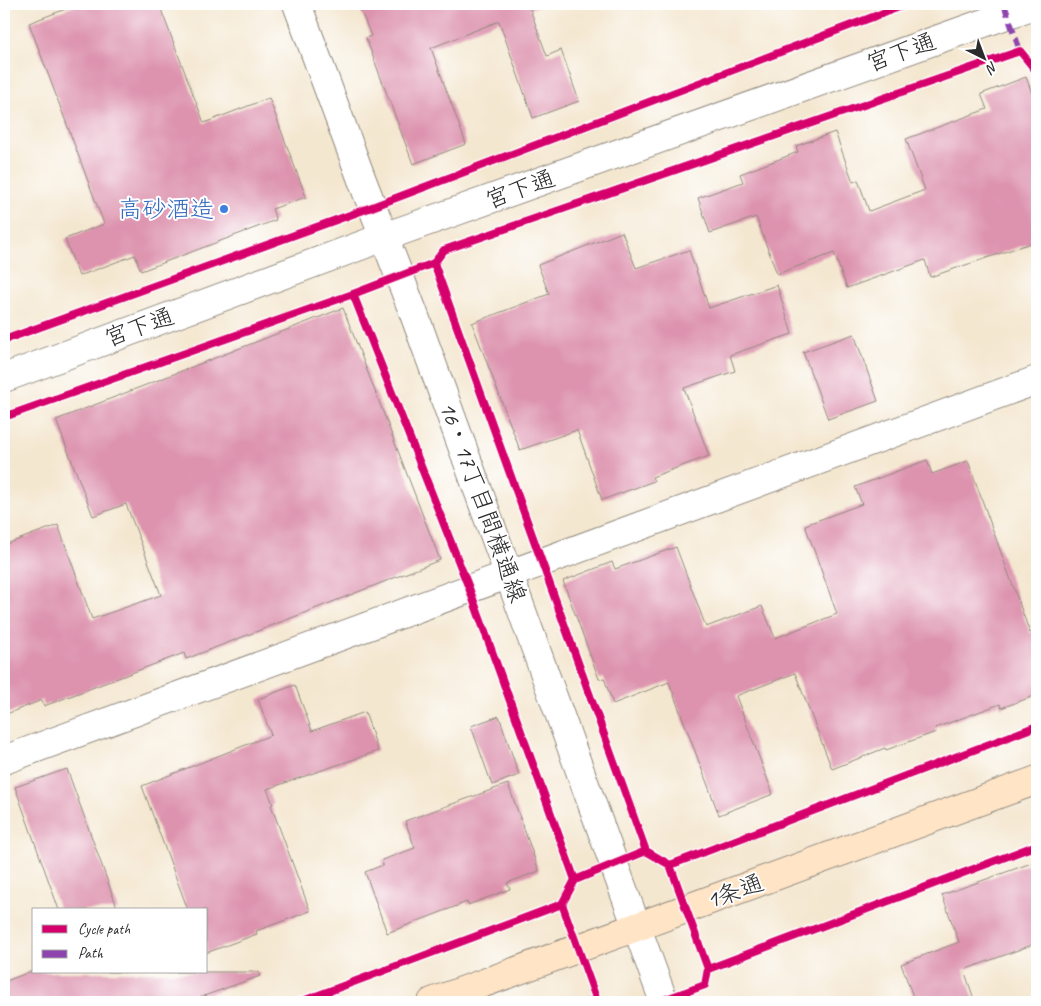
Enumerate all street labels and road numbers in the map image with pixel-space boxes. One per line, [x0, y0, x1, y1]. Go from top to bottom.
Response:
street label: 宮下通 [862, 26, 940, 78]
street label: 宮下通 [481, 163, 559, 215]
street label: 宮下通 [100, 301, 178, 353]
street label: 16・17丁目間横通線 [433, 398, 533, 606]
street label: 1条通 [702, 867, 768, 915]

